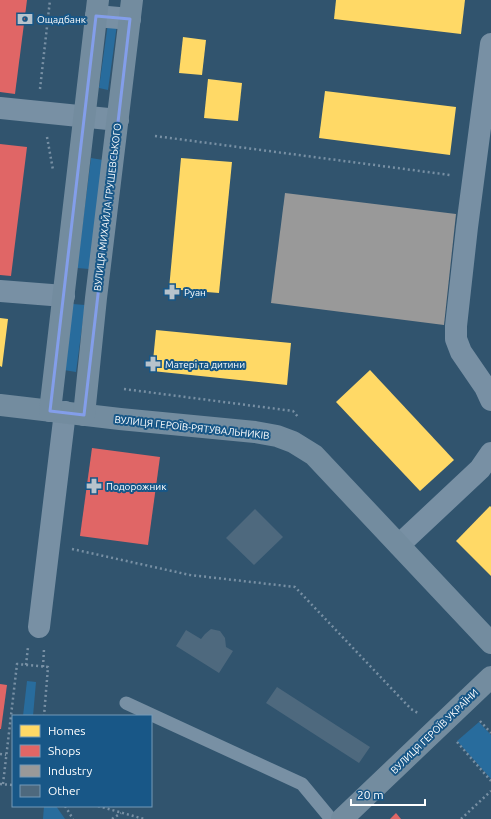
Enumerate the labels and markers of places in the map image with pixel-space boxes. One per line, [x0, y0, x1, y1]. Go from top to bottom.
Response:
bank icon: Ощадбанк [16, 10, 34, 28]
place label: Ощадбанк [37, 14, 86, 25]
pharmacy icon: Руан [163, 283, 181, 301]
place label: Руан [184, 287, 206, 298]
pharmacy icon: Матері та дитини [144, 355, 162, 373]
place label: Матері та дитини [165, 359, 245, 370]
pharmacy icon: Подорожник [85, 477, 103, 495]
place label: Подорожник [106, 481, 166, 492]

